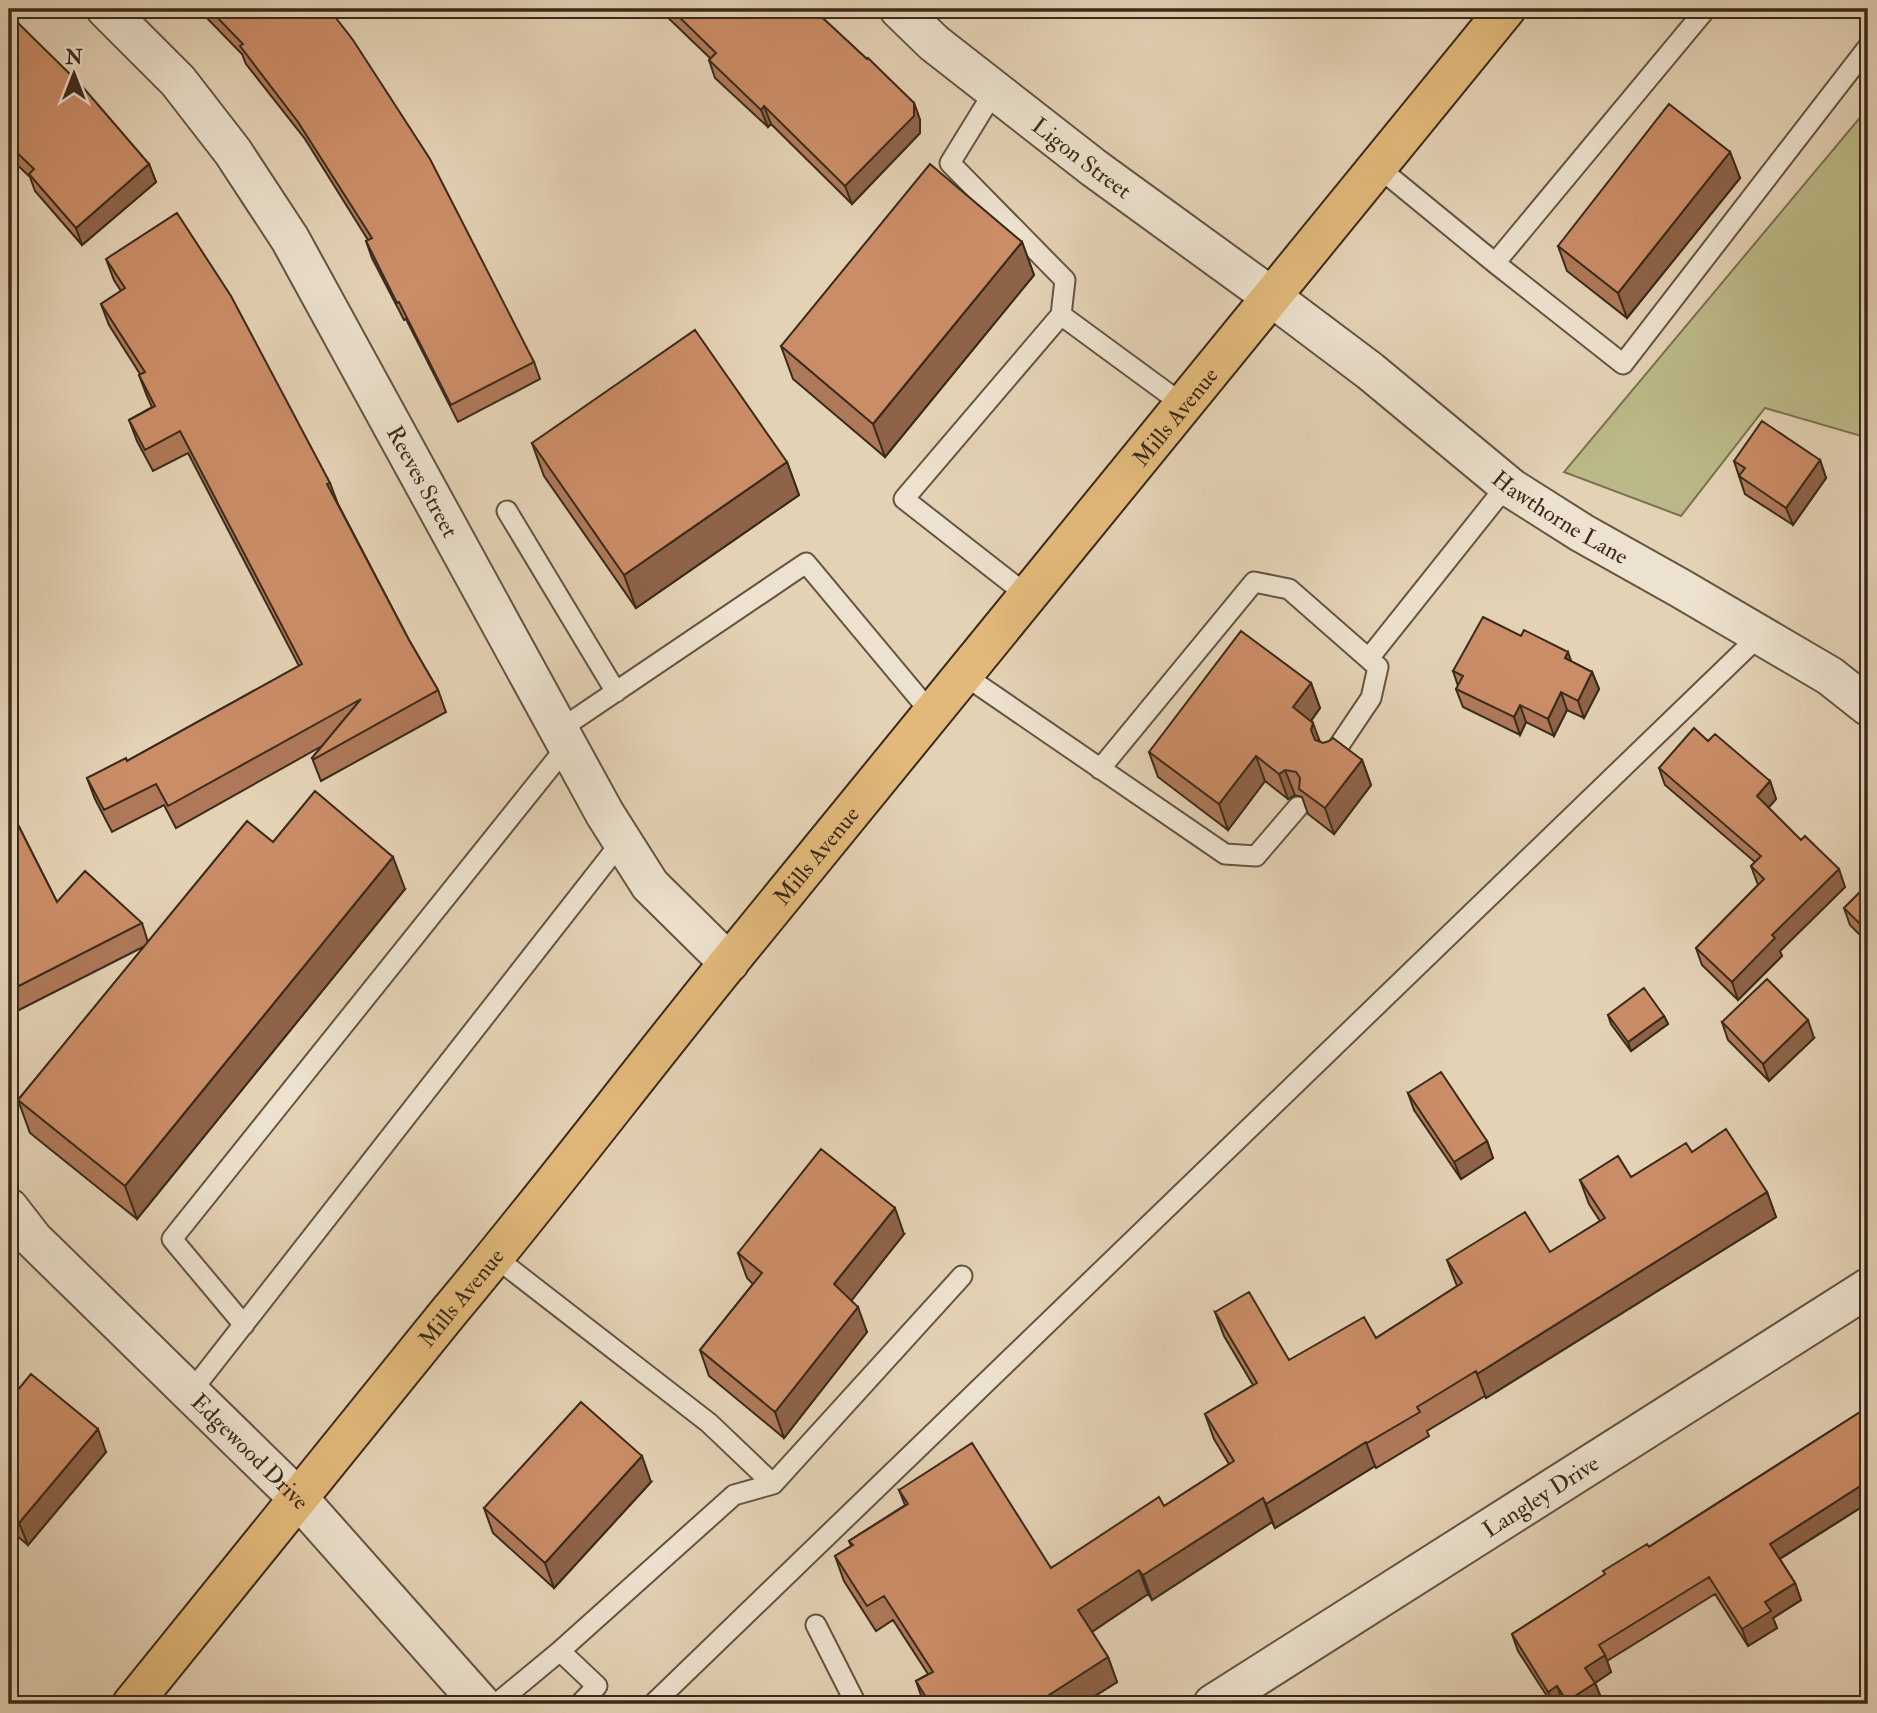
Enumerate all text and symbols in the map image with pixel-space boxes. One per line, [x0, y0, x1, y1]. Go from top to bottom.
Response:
north arrow [38, 38, 108, 108]
text: N [64, 46, 83, 70]
street label: Ligon Street [1026, 111, 1137, 205]
street label: Mills Avenue [1127, 361, 1225, 472]
street label: Reeves Street [380, 421, 465, 543]
street label: Hawthorne Lane [1486, 464, 1634, 571]
street label: Mills Avenue [768, 800, 866, 911]
street label: Mills Avenue [412, 1242, 511, 1353]
street label: Edgewood Drive [185, 1388, 316, 1516]
street label: Langley Drive [1477, 1448, 1605, 1544]

